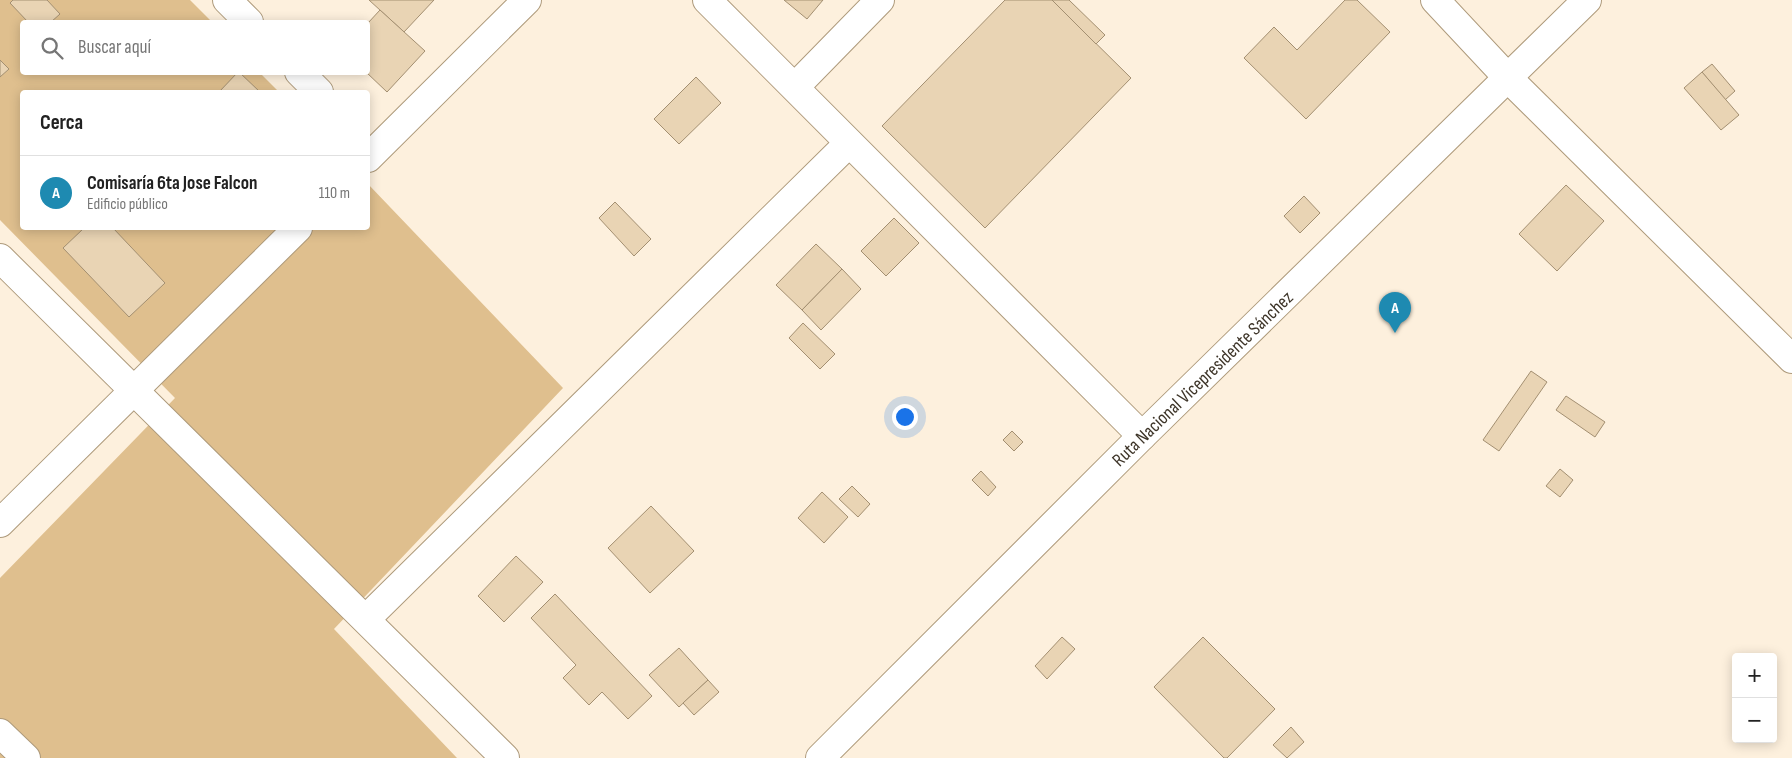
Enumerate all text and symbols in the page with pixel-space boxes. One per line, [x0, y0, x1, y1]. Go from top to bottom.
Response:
search box [20, 20, 370, 75]
icon: search [38, 34, 66, 62]
text: Buscar aquí [78, 36, 151, 59]
text: Cerca [40, 110, 83, 135]
text: Comisaría 6ta Jose Falcon [87, 172, 257, 195]
text: A [52, 184, 60, 203]
text: 110 m [319, 184, 350, 203]
text: Edificio público [87, 195, 168, 214]
street label: Ruta Nacional Vicepresidente Sánchez [1108, 286, 1299, 472]
pin: A [1379, 292, 1411, 333]
your location [892, 404, 918, 430]
map controls [1732, 653, 1777, 743]
button: + [1732, 653, 1777, 698]
button: − [1732, 698, 1777, 743]

